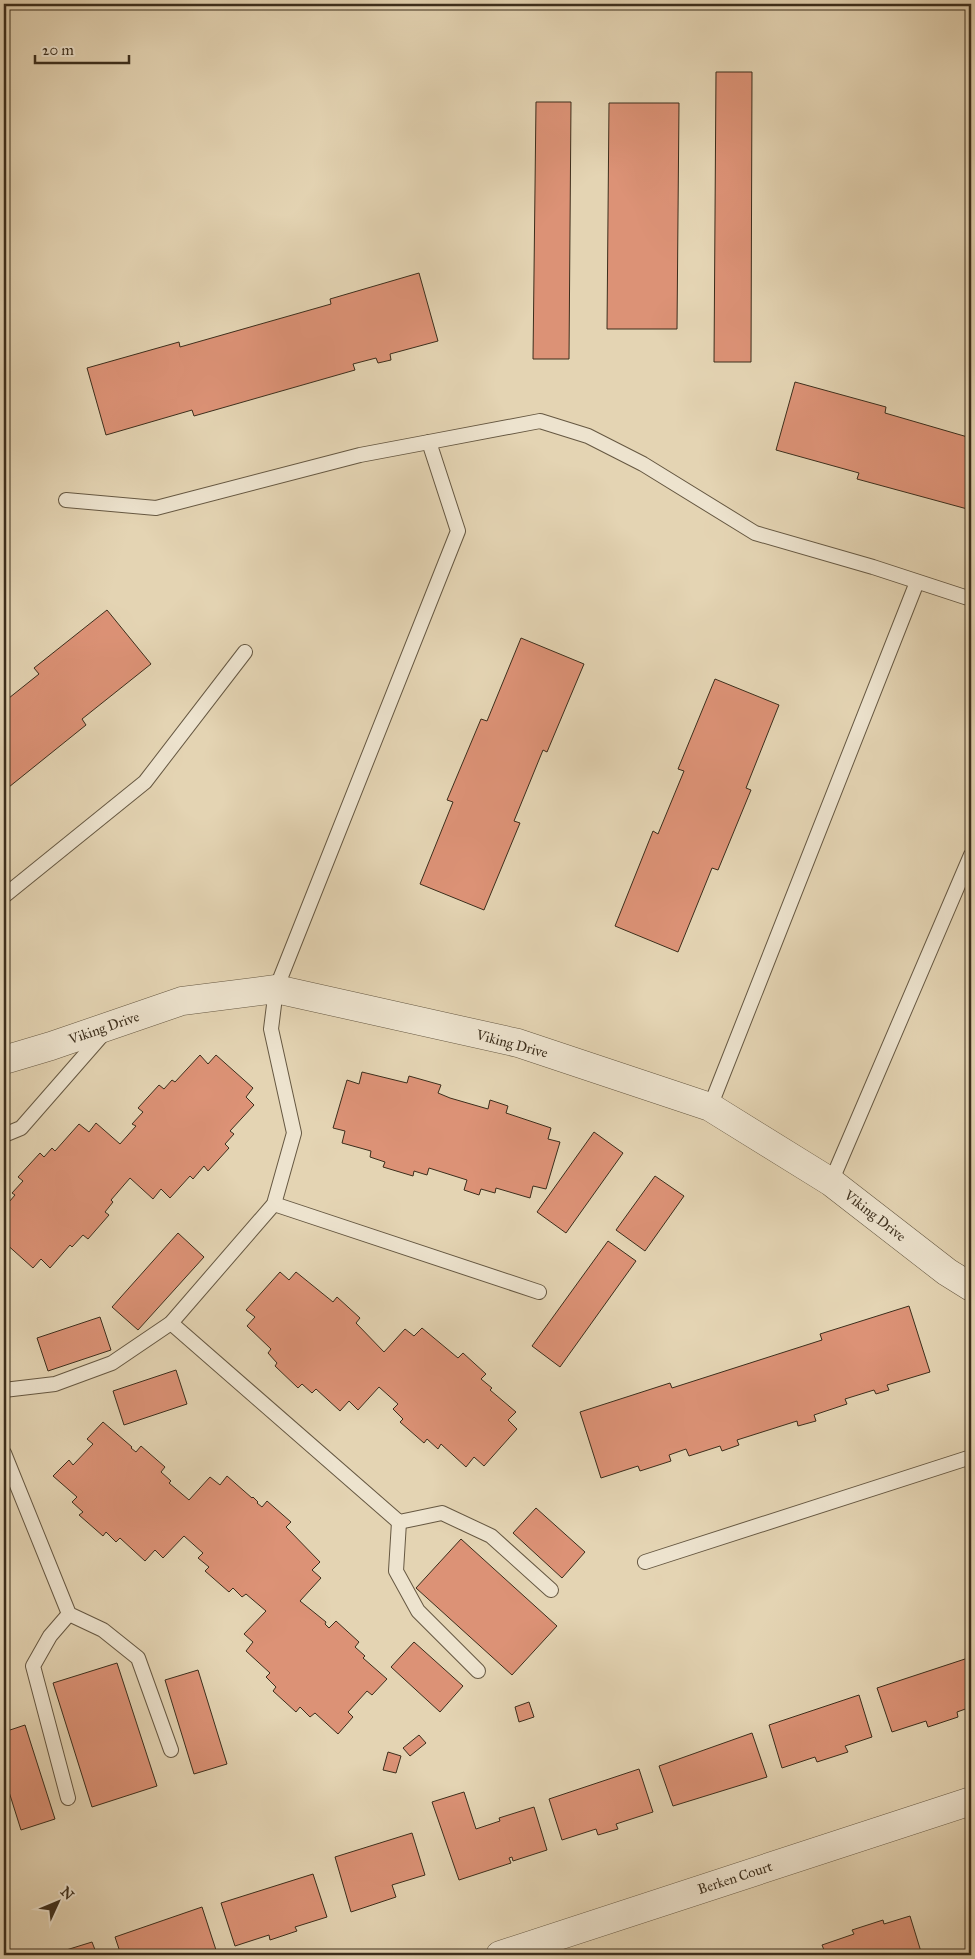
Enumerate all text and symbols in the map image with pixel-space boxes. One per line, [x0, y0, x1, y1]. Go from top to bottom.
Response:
scale bar [35, 32, 129, 64]
text: 20 m [42, 41, 74, 59]
street label: Viking Drive [66, 1008, 142, 1048]
street label: Viking Drive [473, 1026, 550, 1062]
street label: Viking Drive [840, 1186, 909, 1245]
street label: Berken Court [696, 1858, 774, 1898]
north arrow [32, 1876, 82, 1926]
text: N [57, 1883, 77, 1904]

